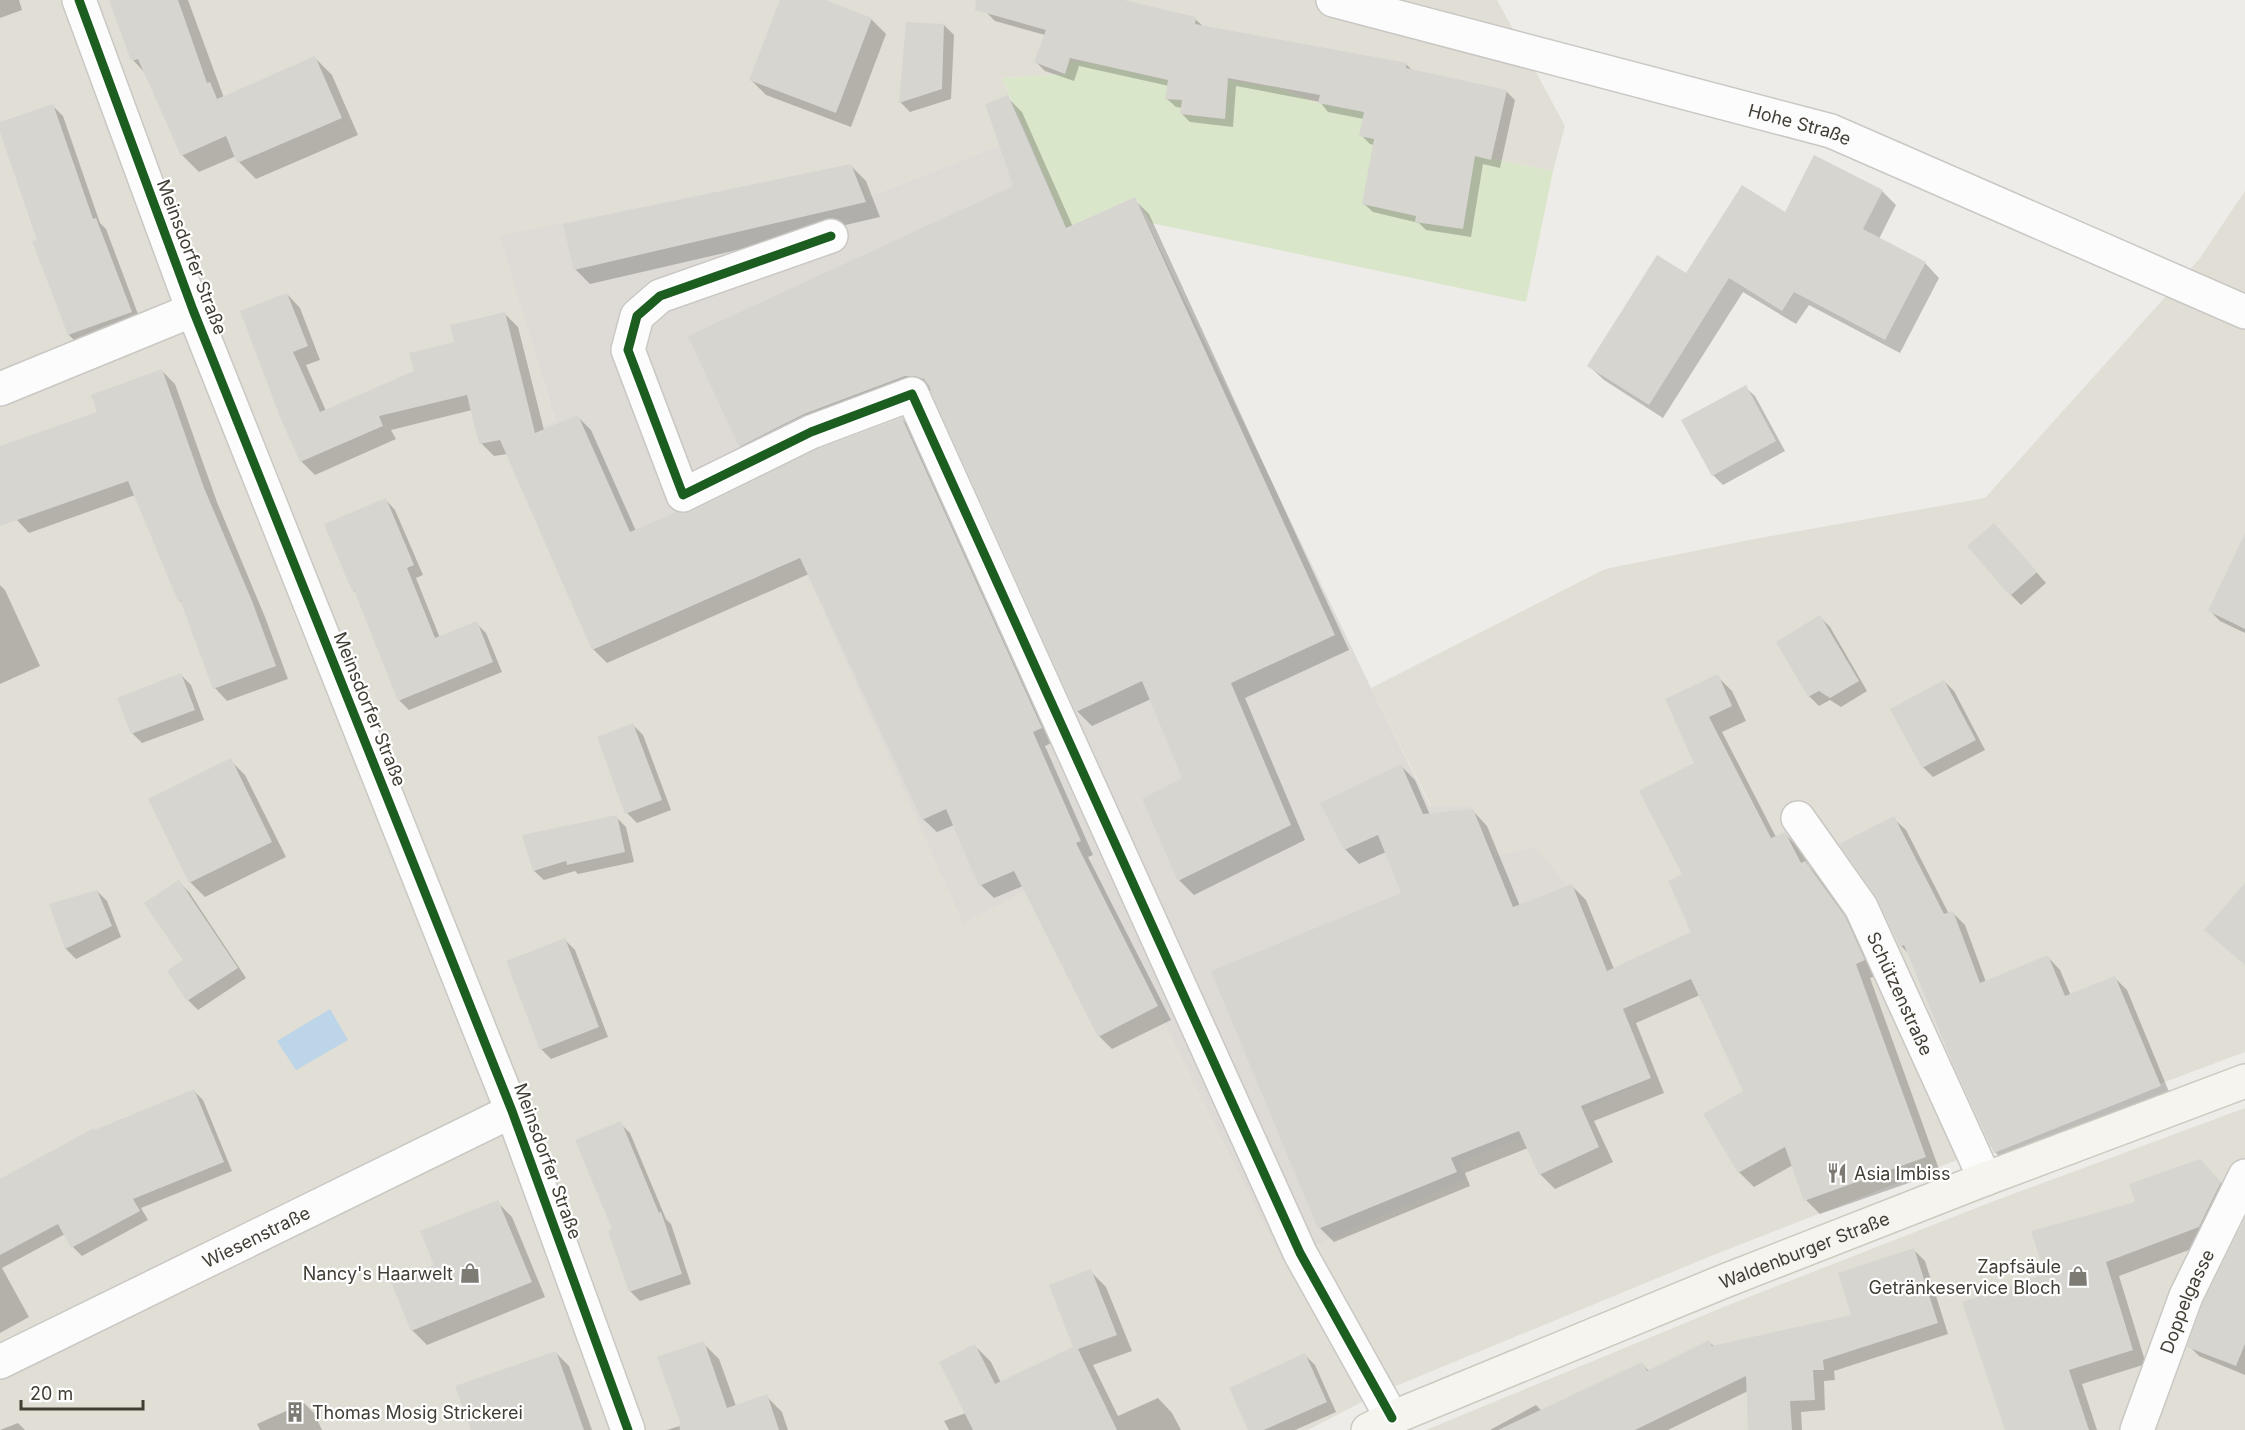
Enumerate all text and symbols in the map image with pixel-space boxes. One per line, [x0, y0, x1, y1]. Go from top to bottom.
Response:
street label: Hohe Straße [1746, 99, 1855, 149]
street label: Meinsdorfer Straße [153, 176, 231, 338]
street label: Meinsdorfer Straße [329, 629, 411, 789]
street label: Schützenstraße [1863, 928, 1938, 1059]
street label: Meinsdorfer Straße [510, 1080, 586, 1242]
restaurant icon: Asia Imbiss [1825, 1161, 1849, 1185]
place label: Asia Imbiss [1854, 1163, 1950, 1184]
street label: Wiesenstraße [199, 1201, 313, 1272]
street label: Waldenburger Straße [1716, 1207, 1892, 1293]
street label: Doppelgasse [2155, 1246, 2218, 1356]
place label: Zapfsäule Getränkeservice Bloch [1868, 1256, 2061, 1298]
shop icon: Nancy's Haarwelt [458, 1261, 482, 1285]
place label: Nancy's Haarwelt [303, 1263, 453, 1284]
shop icon: Zapfsäule Getränkeservice Bloch [2066, 1264, 2090, 1288]
scale bar [21, 1373, 142, 1411]
text: 20 m [30, 1383, 73, 1404]
building icon: Thomas Mosig Strickerei [283, 1400, 307, 1424]
place label: Thomas Mosig Strickerei [312, 1402, 523, 1423]

